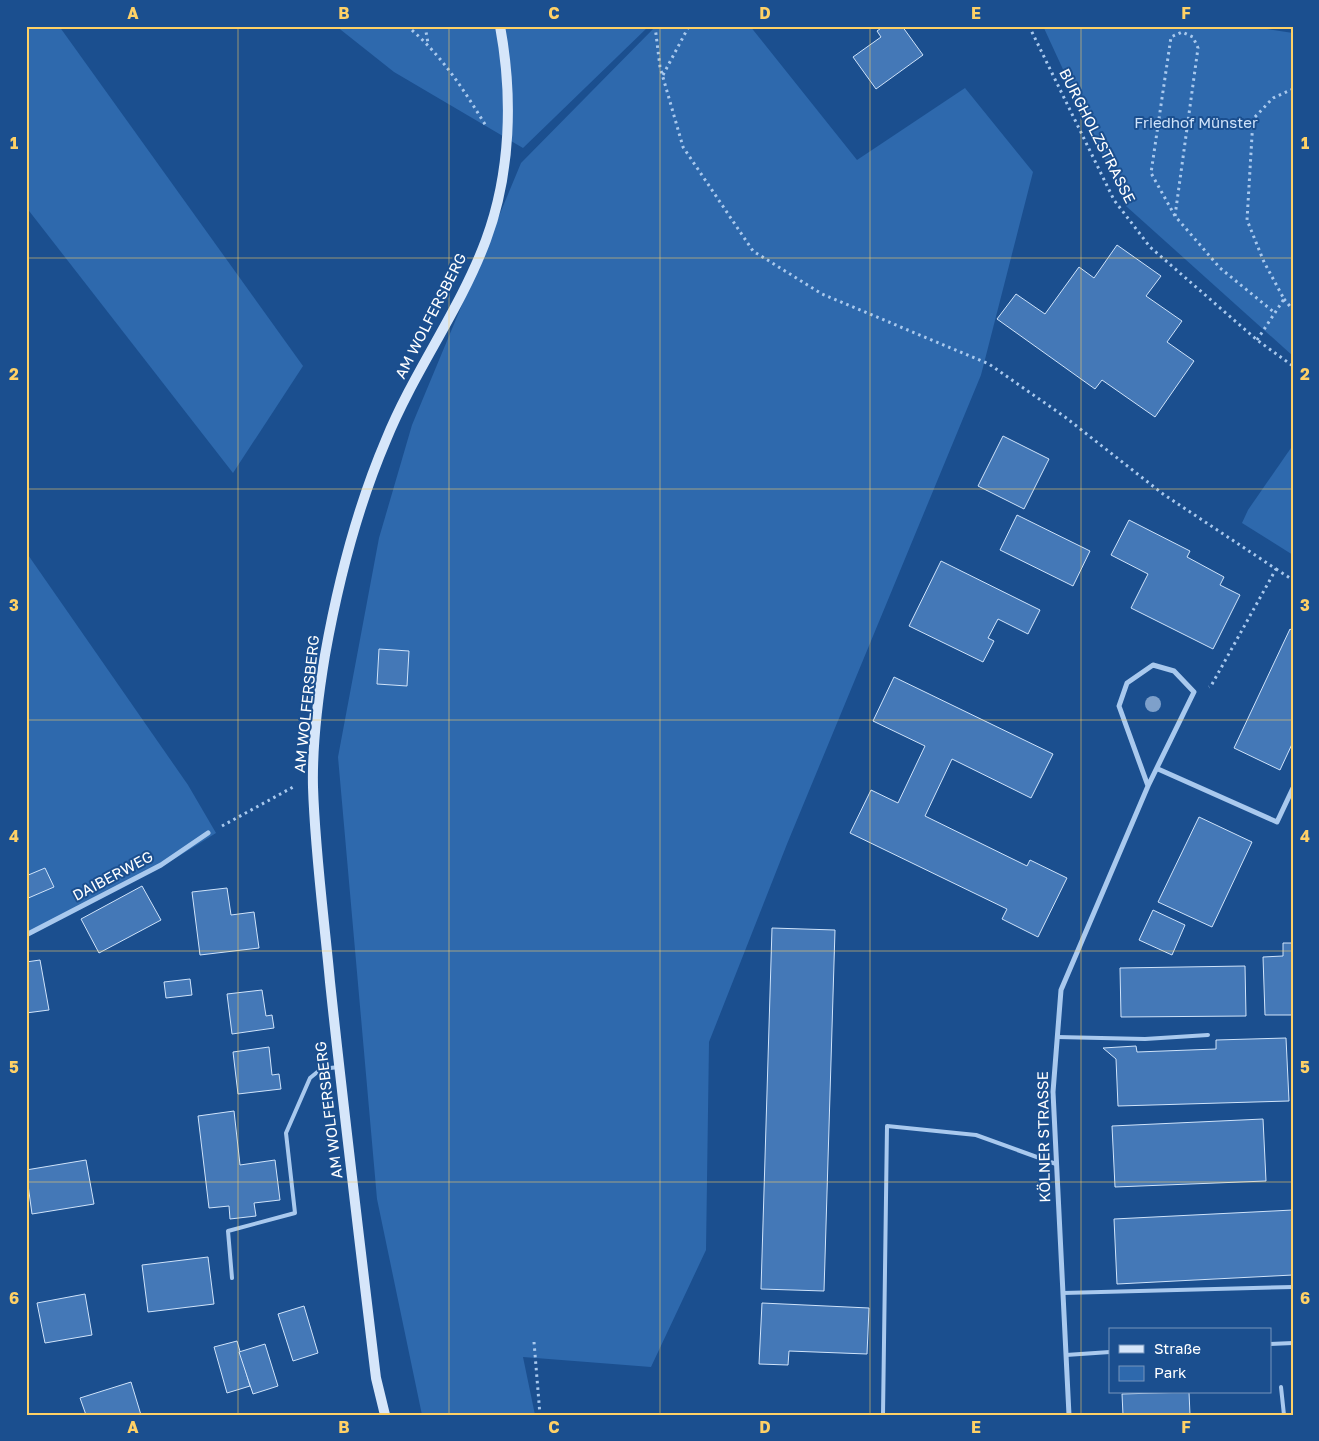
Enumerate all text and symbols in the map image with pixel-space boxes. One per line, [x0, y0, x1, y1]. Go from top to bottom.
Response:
text: A [127, 3, 139, 23]
text: B [338, 3, 350, 23]
text: C [548, 3, 560, 23]
text: D [759, 3, 771, 23]
text: E [971, 3, 981, 23]
text: F [1181, 3, 1191, 23]
street label: BURGHOLZSTRASSE [1056, 65, 1140, 206]
park label: Friedhof Münster [1134, 113, 1258, 131]
text: 1 [10, 133, 18, 153]
text: 1 [1301, 133, 1309, 153]
street label: AM WOLFERSBERG [391, 250, 470, 381]
text: 2 [9, 364, 19, 384]
text: 2 [1300, 364, 1310, 384]
text: 3 [9, 595, 19, 615]
text: 3 [1300, 595, 1310, 615]
street label: AM WOLFERSBERG [290, 634, 322, 774]
text: 4 [9, 826, 19, 846]
text: 4 [1300, 826, 1310, 846]
street label: DAIBERWEG [69, 846, 156, 904]
street label: AM WOLFERSBERG [311, 1040, 345, 1180]
text: 5 [9, 1057, 19, 1077]
text: 5 [1300, 1057, 1310, 1077]
street label: KÖLNER STRASSE [1033, 1071, 1053, 1203]
text: 6 [9, 1288, 19, 1308]
text: 6 [1300, 1288, 1310, 1308]
legend [1109, 1328, 1272, 1394]
text: Straße [1154, 1339, 1201, 1357]
text: Park [1154, 1363, 1187, 1381]
text: A [127, 1417, 139, 1437]
text: B [338, 1417, 350, 1437]
text: C [548, 1417, 560, 1437]
text: D [759, 1417, 771, 1437]
text: E [971, 1417, 981, 1437]
text: F [1181, 1417, 1191, 1437]

